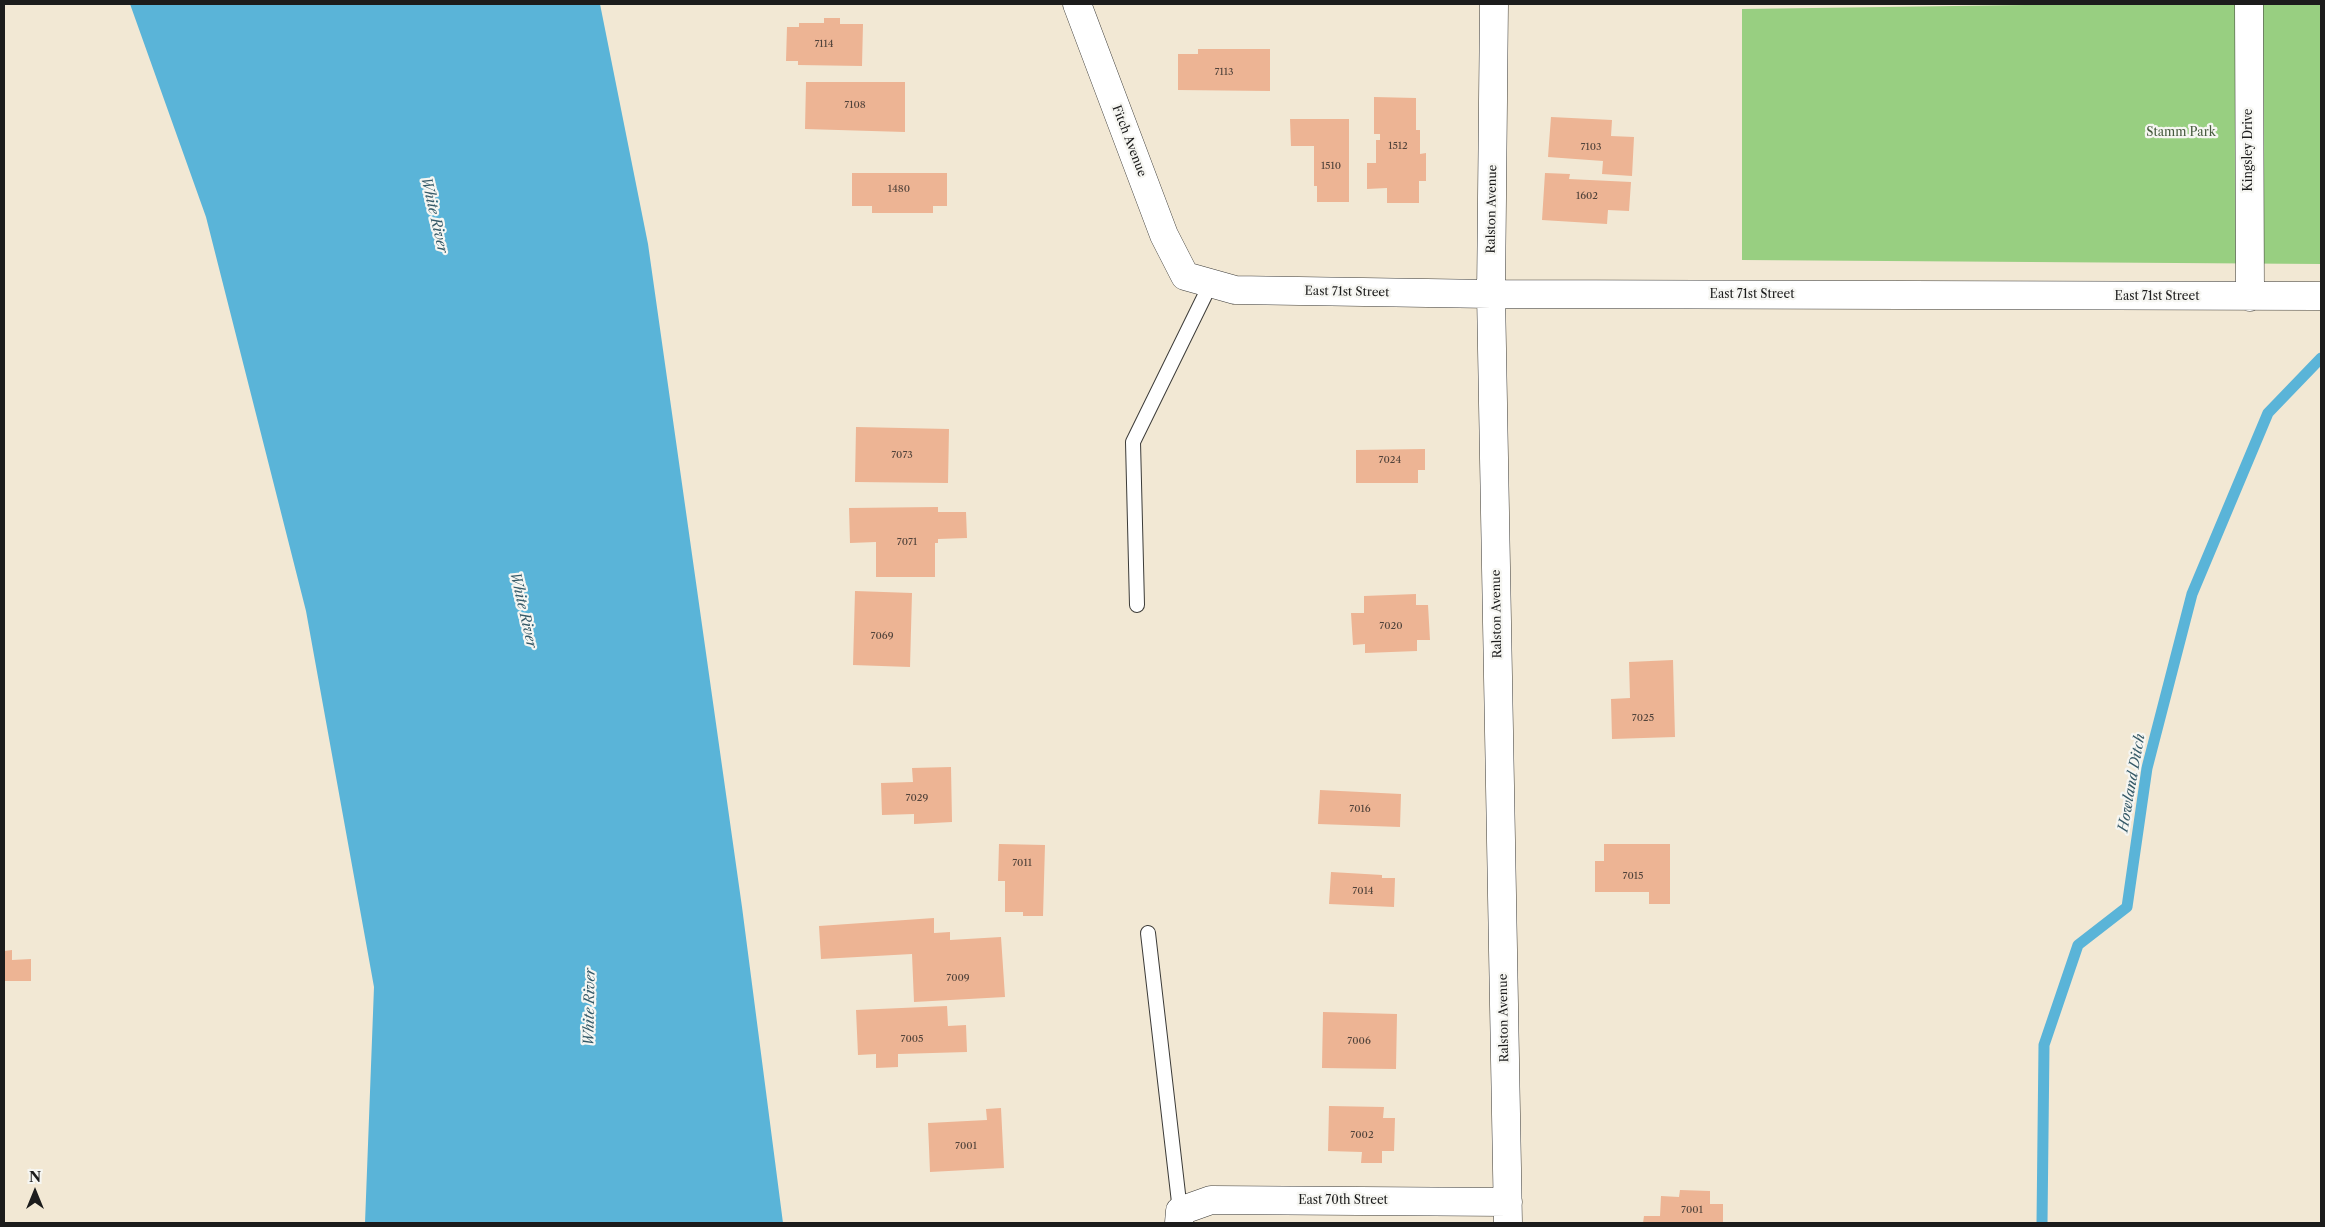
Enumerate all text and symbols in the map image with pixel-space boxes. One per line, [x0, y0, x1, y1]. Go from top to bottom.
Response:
house number: 7114 [814, 38, 834, 50]
house number: 7113 [1215, 66, 1233, 78]
house number: 7108 [844, 99, 866, 111]
street label: Fitch Avenue [1109, 103, 1149, 179]
street label: Kingsley Drive [2242, 108, 2256, 192]
park label: Stamm Park [2146, 126, 2216, 140]
house number: 1512 [1388, 140, 1408, 152]
house number: 7103 [1581, 141, 1601, 153]
house number: 1510 [1321, 160, 1341, 172]
street label: Ralston Avenue [1484, 164, 1500, 254]
water label: White River [417, 175, 451, 255]
house number: 1480 [888, 183, 910, 195]
house number: 1602 [1576, 190, 1598, 202]
street label: East 71st Street [1305, 284, 1389, 300]
street label: East 71st Street [1710, 288, 1794, 302]
street label: East 71st Street [2115, 290, 2199, 304]
house number: 7073 [891, 449, 913, 461]
house number: 7024 [1379, 454, 1401, 466]
house number: 7071 [897, 536, 917, 548]
street label: Ralston Avenue [1489, 569, 1505, 659]
water label: White River [506, 570, 540, 650]
house number: 7020 [1379, 620, 1403, 632]
house number: 7069 [871, 630, 893, 642]
house number: 7025 [1632, 712, 1654, 724]
water label: Howland Ditch [2115, 733, 2149, 833]
house number: 7029 [906, 792, 928, 804]
house number: 7016 [1349, 803, 1371, 815]
house number: 7011 [1012, 857, 1032, 869]
house number: 7015 [1623, 870, 1643, 882]
house number: 7014 [1352, 885, 1374, 897]
water label: White River [581, 968, 599, 1046]
house number: 7009 [946, 972, 970, 984]
street label: Ralston Avenue [1496, 973, 1512, 1063]
house number: 7005 [900, 1033, 924, 1045]
house number: 7006 [1347, 1035, 1371, 1047]
house number: 7002 [1350, 1129, 1374, 1141]
house number: 7001 [955, 1140, 977, 1152]
north arrow [10, 1167, 60, 1217]
text: N [29, 1168, 41, 1186]
street label: East 70th Street [1298, 1194, 1388, 1208]
house number: 7001 [1681, 1204, 1703, 1216]

